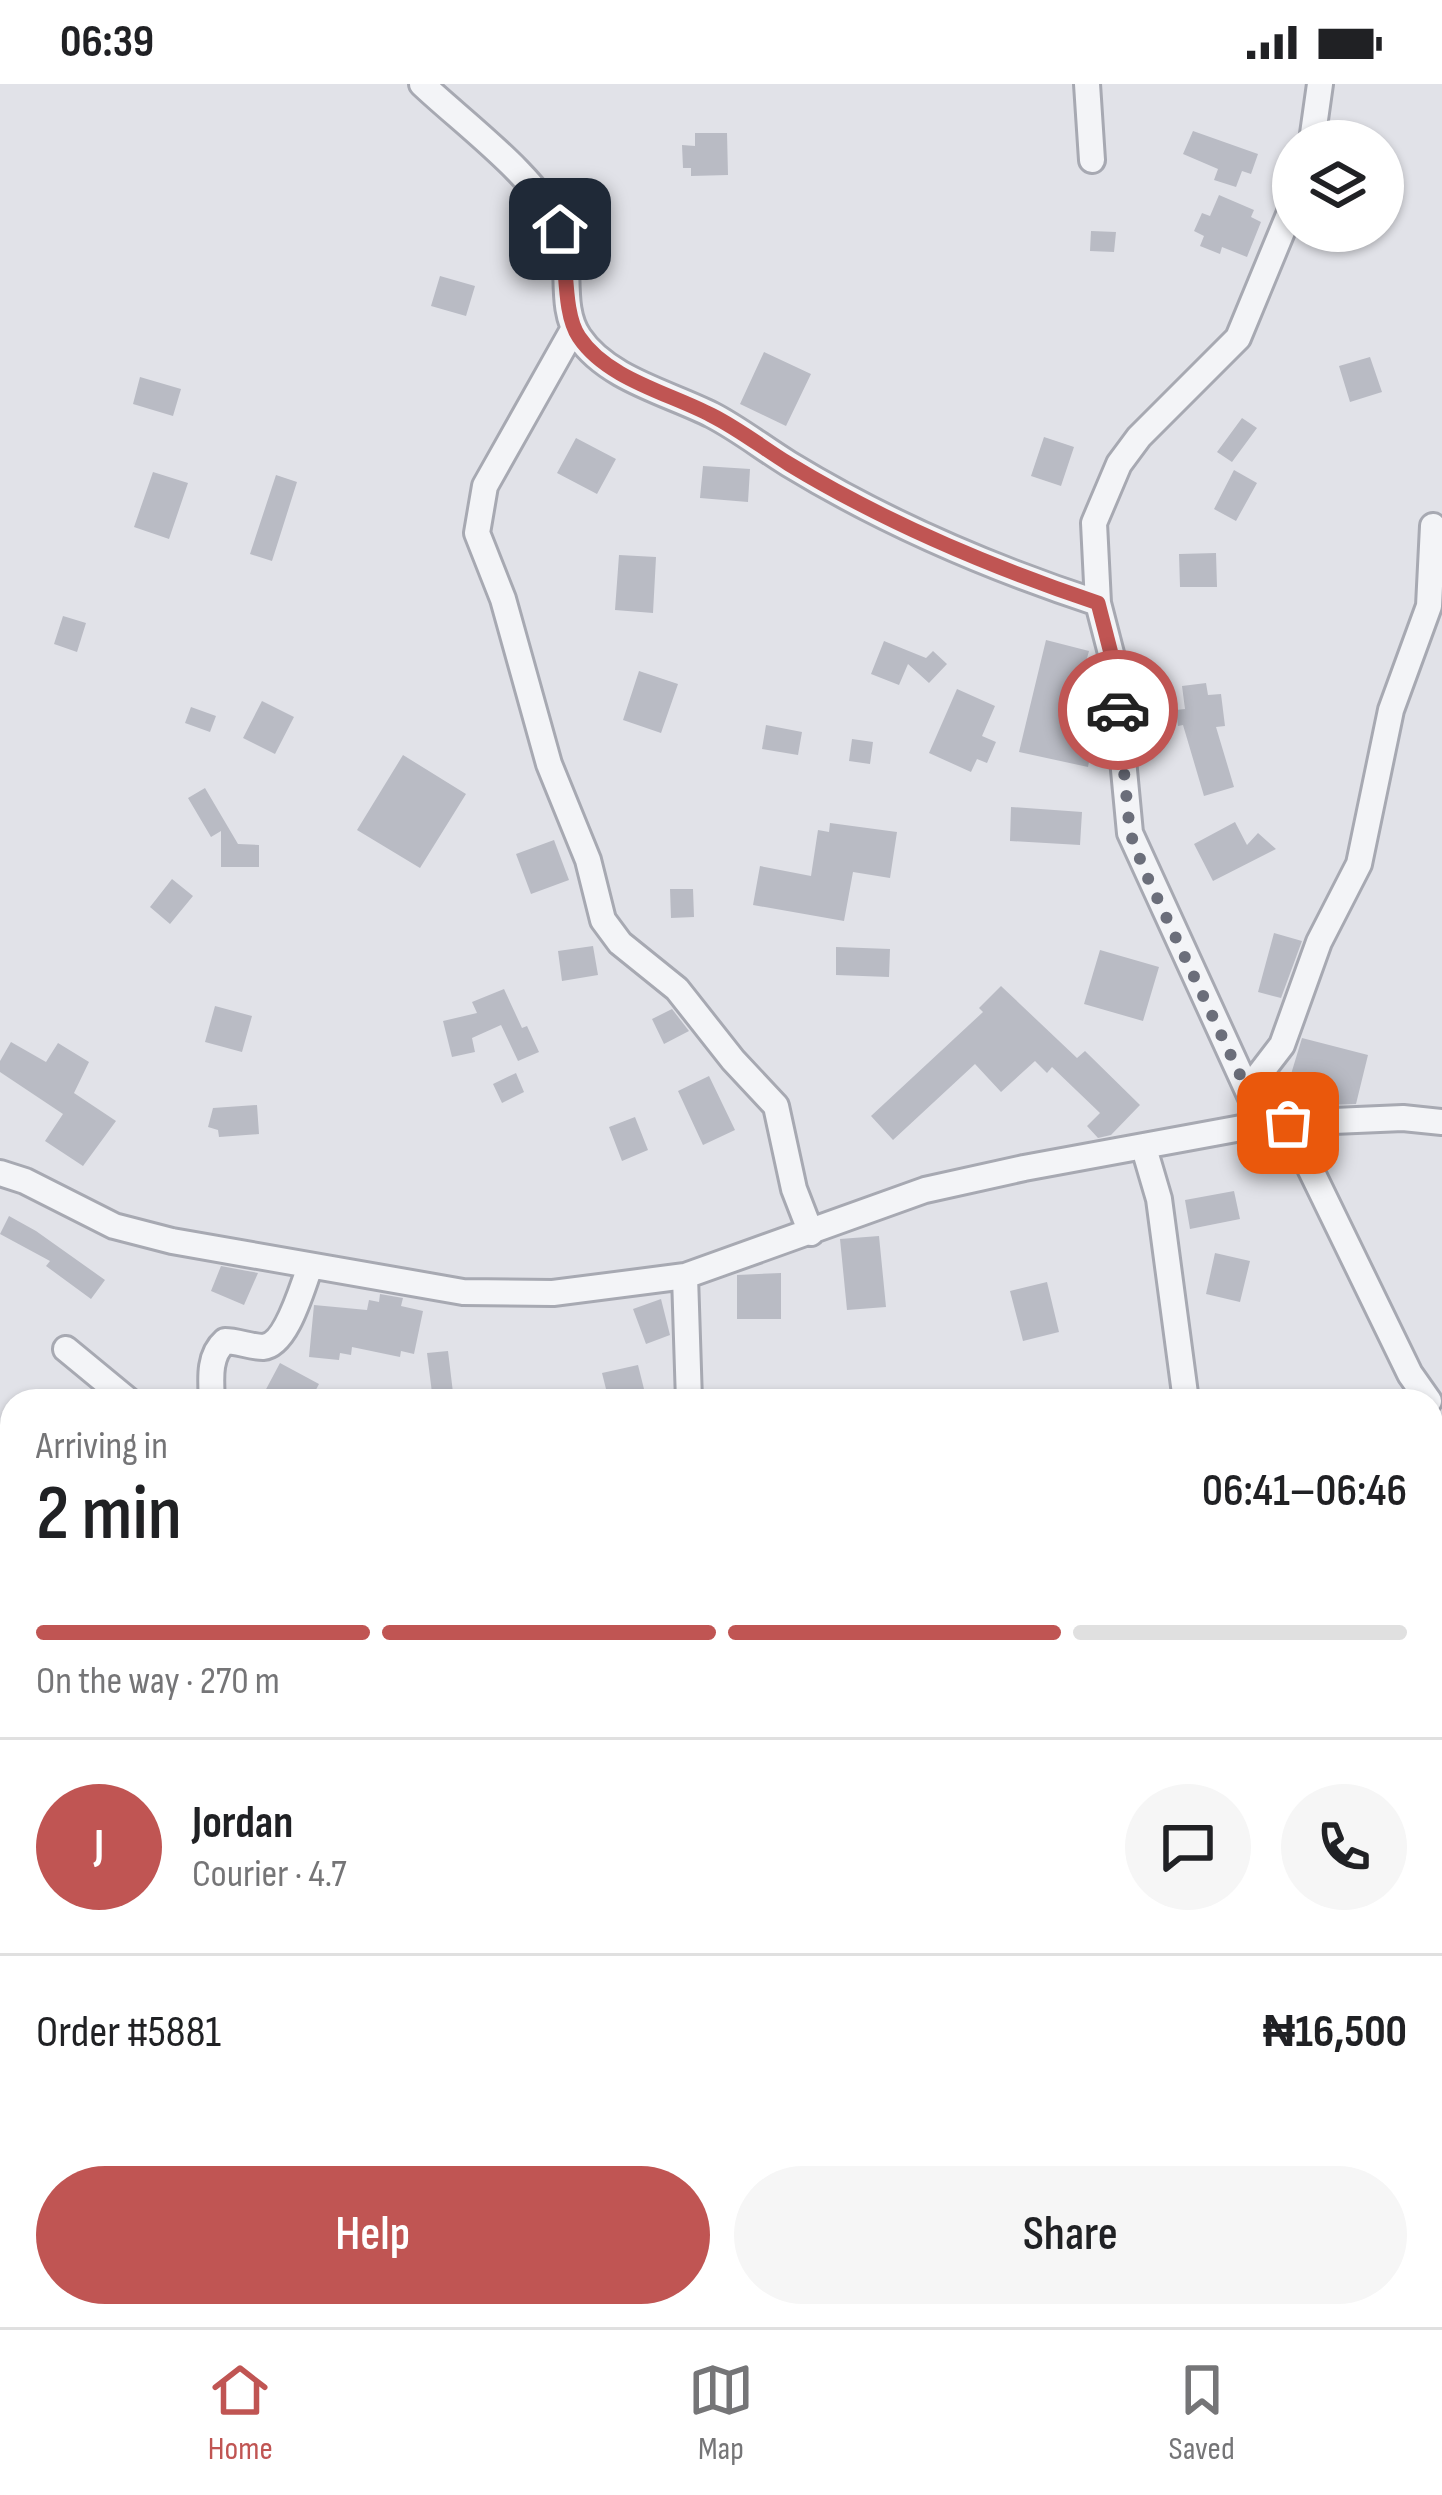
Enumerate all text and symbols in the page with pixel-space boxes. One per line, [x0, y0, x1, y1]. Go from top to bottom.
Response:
text: 06:39 [60, 15, 154, 70]
map controls [1272, 120, 1404, 252]
button: layers [1272, 120, 1404, 252]
pin [509, 178, 611, 280]
icon: home [527, 196, 593, 262]
courier [1058, 650, 1178, 770]
icon: car [1085, 677, 1151, 743]
pin [1237, 1072, 1339, 1174]
icon: bag [1255, 1090, 1321, 1156]
text: Arriving in [36, 1423, 168, 1470]
text: 06:41–06:46 [1202, 1464, 1407, 1519]
text: 2 min [36, 1468, 182, 1561]
text: On the way · 270 m [36, 1658, 280, 1705]
button: chat [1125, 1784, 1251, 1910]
button: phone [1281, 1784, 1407, 1910]
text: Jordan [192, 1796, 293, 1851]
text: J [94, 1819, 104, 1874]
text: Courier · 4.7 [192, 1851, 347, 1898]
text: Order #5881 [36, 2005, 221, 2060]
text: ₦16,500 [1263, 2005, 1407, 2060]
button: Help [36, 2166, 710, 2304]
button: Share [734, 2166, 1407, 2304]
tab: Home [207, 2357, 273, 2469]
tab: Map [688, 2357, 754, 2469]
tab: Saved [1169, 2357, 1235, 2469]

